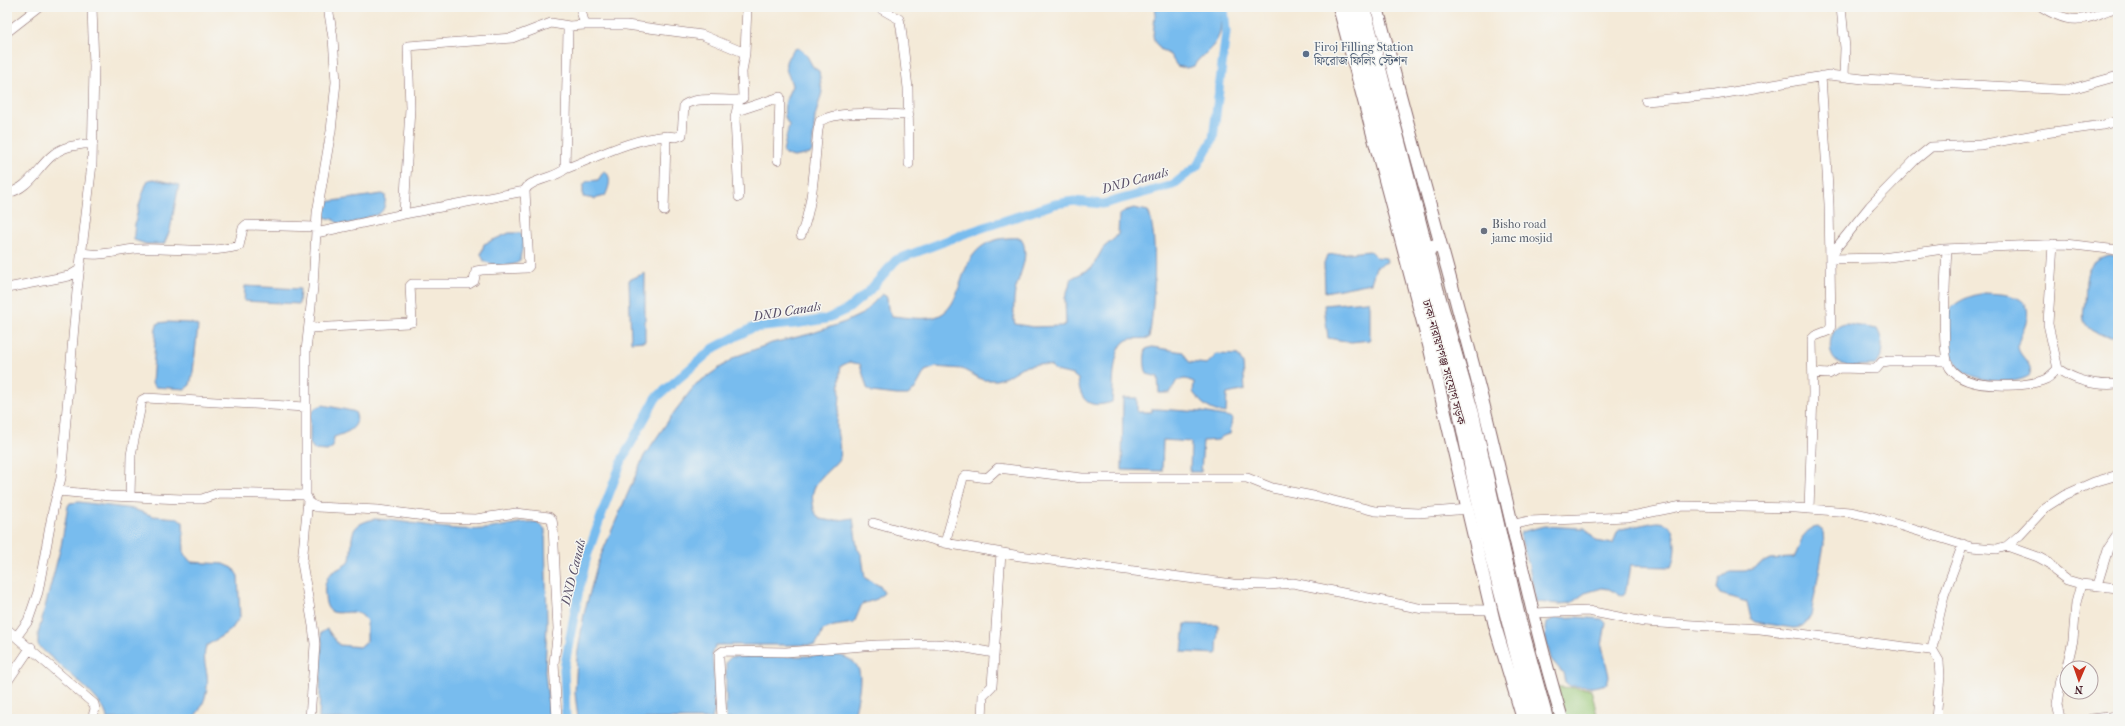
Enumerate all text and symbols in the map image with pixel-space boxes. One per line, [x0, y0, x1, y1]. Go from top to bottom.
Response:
place label: Firoj Filling Station ফিরোজ ফিলিং স্টেশন [1313, 40, 1414, 68]
marker: Firoj Filling Station ফিরোজ ফিলিং স্টেশন [1301, 49, 1311, 59]
water label: DND Canals [1099, 164, 1171, 196]
place label: Bisho road jame mosjid [1491, 217, 1553, 245]
marker: Bisho road jame mosjid [1479, 226, 1489, 236]
street label: ঢাকা-নারায়ণগঞ্জ সংযোগ সড়ক [1419, 297, 1469, 427]
water label: DND Canals [751, 298, 823, 324]
water label: DND Canals [557, 536, 589, 608]
north arrow [2059, 660, 2099, 700]
text: N [2074, 683, 2083, 696]

